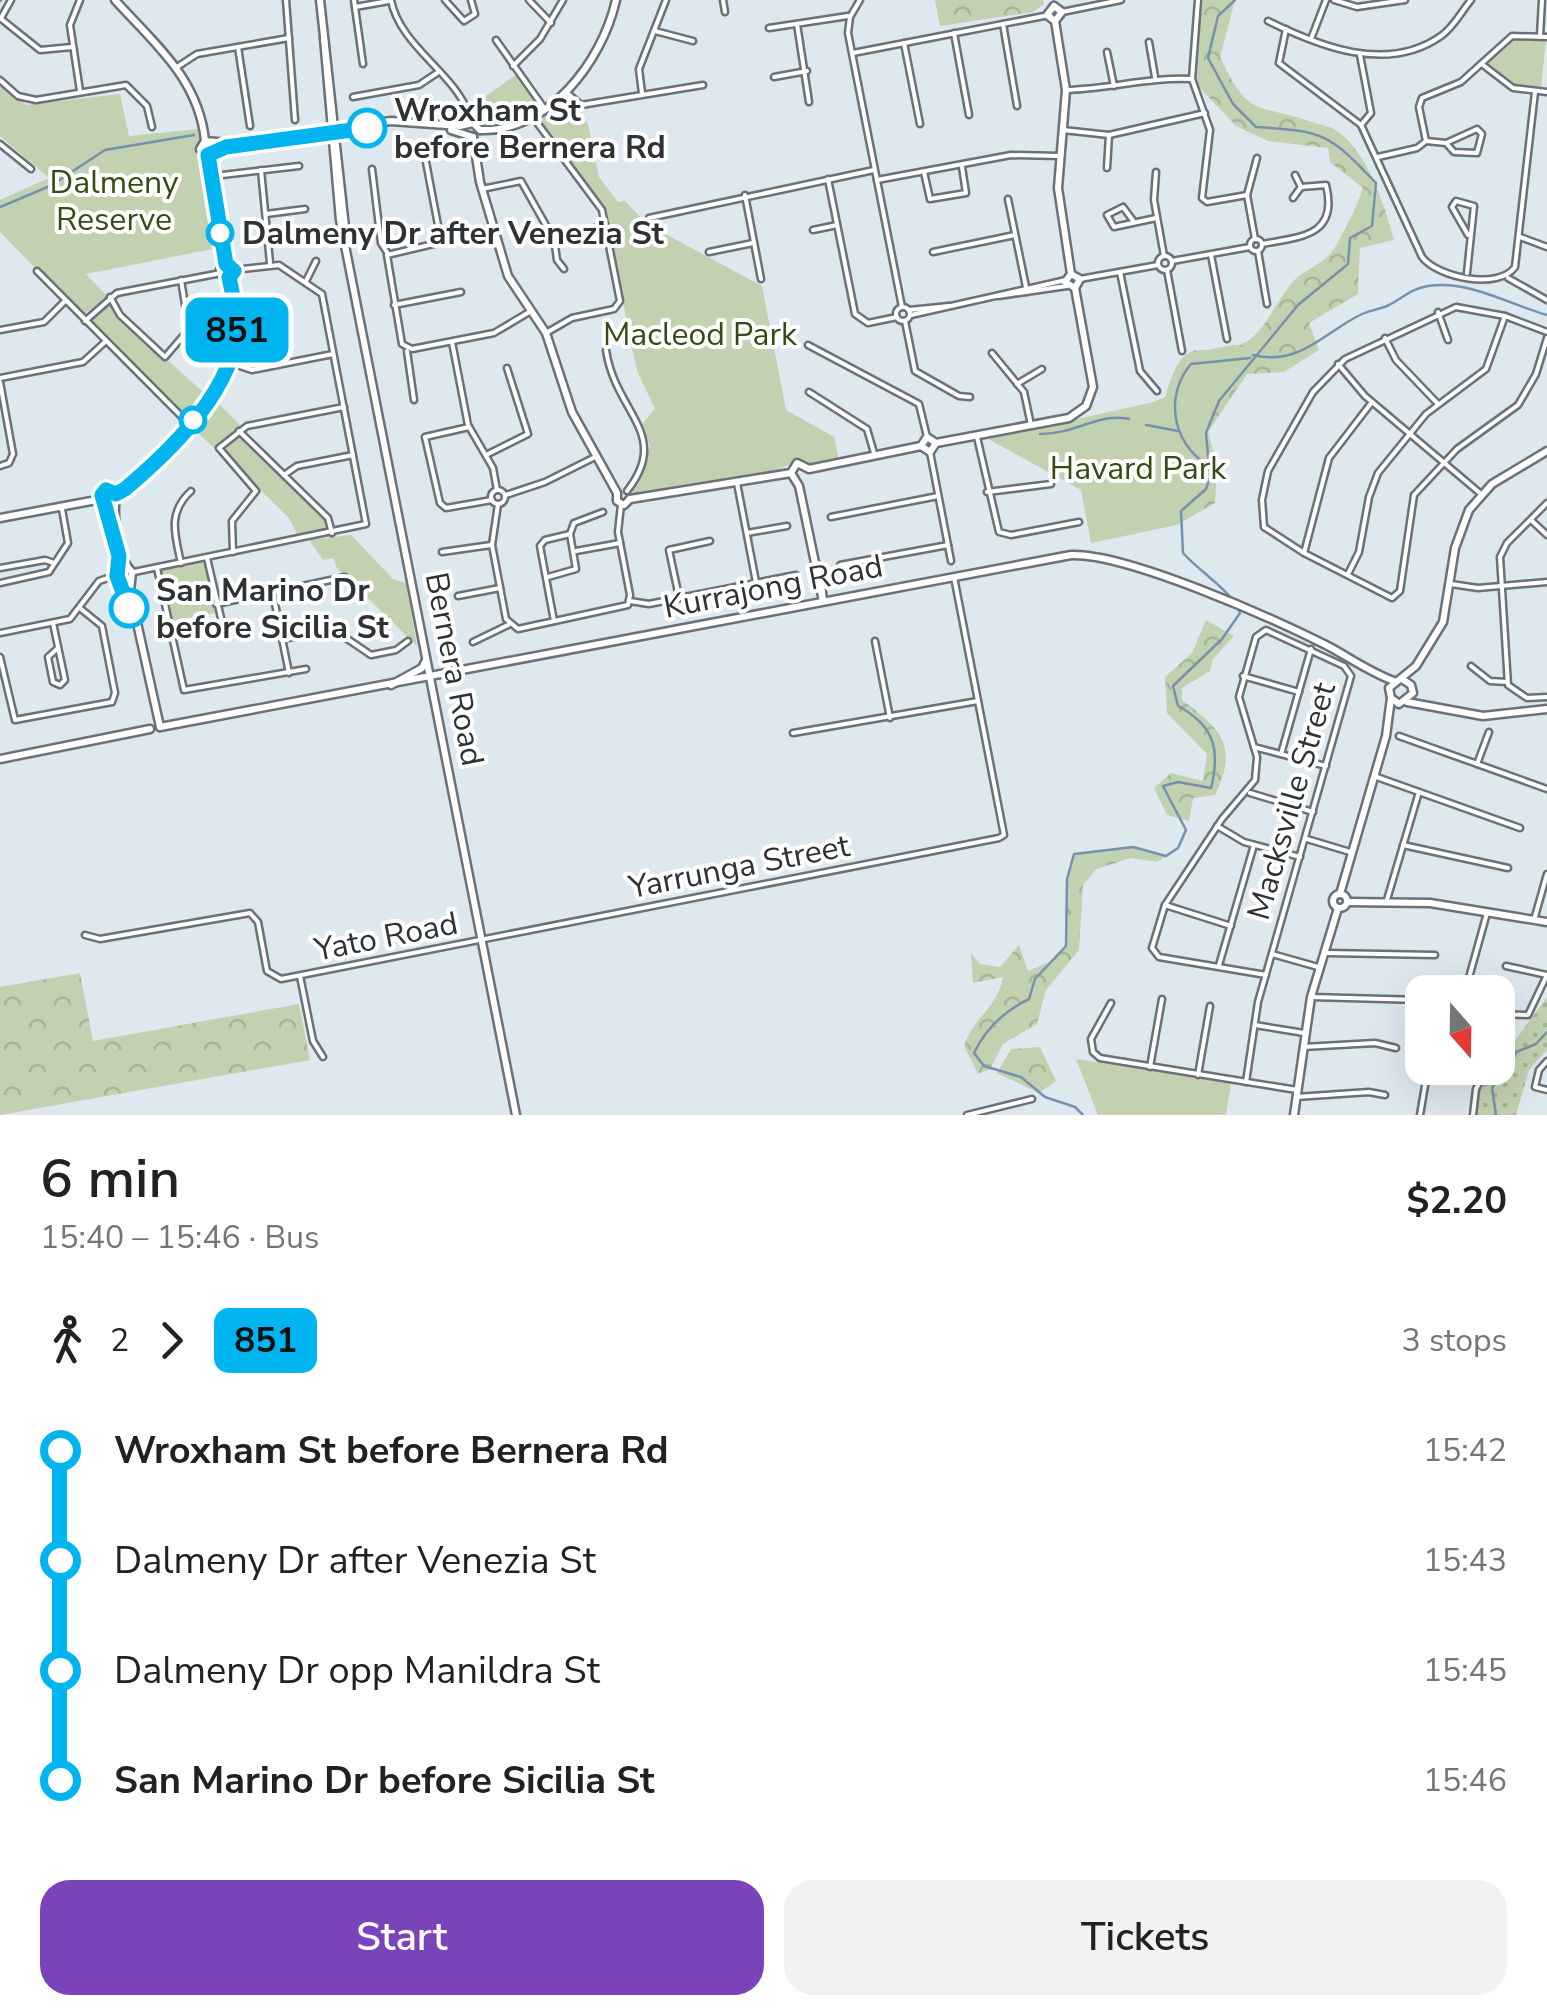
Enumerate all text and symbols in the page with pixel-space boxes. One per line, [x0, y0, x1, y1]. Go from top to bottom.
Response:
place label: Wroxham St before Bernera Rd [394, 89, 666, 169]
marker: Wroxham St before Bernera Rd [348, 109, 386, 147]
park label: Dalmeny Reserve [49, 161, 179, 241]
place label: Dalmeny Dr after Venezia St [242, 212, 665, 255]
marker: Dalmeny Dr after Venezia St [207, 220, 233, 246]
line badge: 851 [180, 298, 294, 362]
text: 851 [205, 307, 269, 354]
park label: Macleod Park [603, 313, 798, 356]
unlabelled marker [180, 407, 206, 433]
park label: Havard Park [1050, 447, 1227, 490]
street label: Kurrajong Road [660, 544, 886, 629]
place label: San Marino Dr before Sicilia St [156, 569, 390, 649]
street label: Bernera Road [415, 569, 494, 770]
marker: San Marino Dr before Sicilia St [110, 589, 148, 627]
street label: Macksville Street [1237, 677, 1346, 925]
street label: Yarrunga Street [624, 824, 854, 909]
street label: Yato Road [310, 902, 461, 972]
north arrow [1405, 975, 1515, 1085]
map controls [1405, 975, 1515, 1085]
text: 6 min [40, 1141, 180, 1216]
text: $2.20 [1406, 1175, 1507, 1226]
text: 15:40 – 15:46 · Bus [40, 1216, 319, 1259]
icon: walk [40, 1313, 95, 1368]
icon: forward [144, 1313, 199, 1368]
text: 851 [234, 1317, 297, 1364]
text: 2 [110, 1319, 129, 1362]
text: 3 stops [1401, 1319, 1507, 1362]
text: Wroxham St before Bernera Rd [114, 1425, 669, 1476]
text: 15:42 [1423, 1429, 1507, 1472]
text: Dalmeny Dr after Venezia St [114, 1535, 596, 1586]
text: 15:43 [1423, 1539, 1507, 1582]
text: Dalmeny Dr opp Manildra St [114, 1645, 600, 1696]
text: 15:45 [1423, 1649, 1507, 1692]
text: San Marino Dr before Sicilia St [114, 1755, 655, 1806]
text: 15:46 [1423, 1759, 1507, 1802]
button: Start [40, 1880, 764, 1995]
button: Tickets [784, 1880, 1507, 1995]

